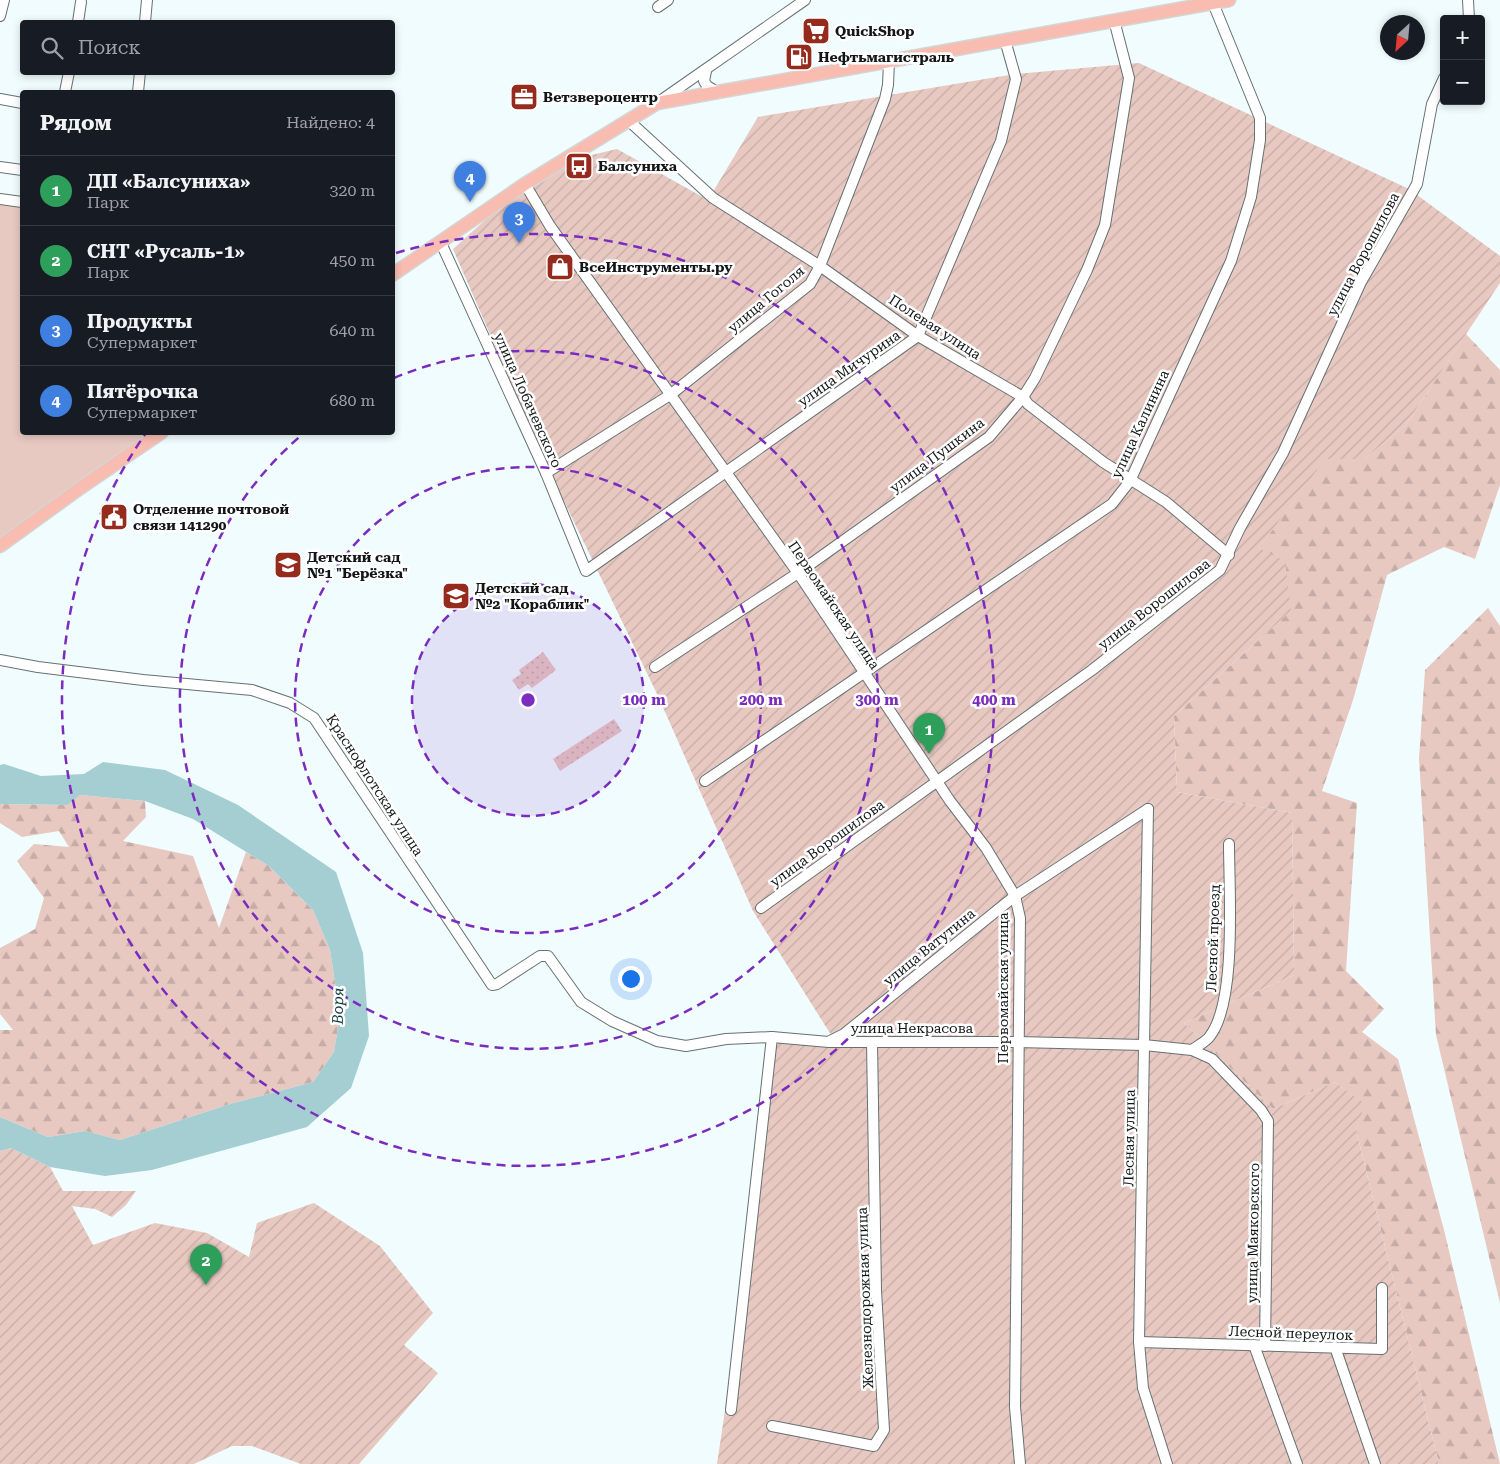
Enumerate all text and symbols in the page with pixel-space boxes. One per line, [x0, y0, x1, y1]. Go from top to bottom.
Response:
north arrow [1380, 15, 1425, 60]
map controls [1440, 15, 1485, 105]
button: + [1440, 15, 1485, 60]
supermarket icon: QuickShop [801, 16, 831, 46]
search box [20, 20, 395, 75]
place label: QuickShop [835, 23, 915, 39]
icon: search [38, 34, 66, 62]
text: Поиск [78, 36, 141, 59]
fuel station icon: Нефтьмагистраль [784, 42, 814, 72]
place label: Нефтьмагистраль [818, 49, 955, 65]
button: − [1440, 60, 1485, 105]
office icon: Ветзвероцентр [509, 82, 539, 112]
place label: Ветзвероцентр [543, 89, 658, 105]
text: Рядом [40, 111, 112, 135]
text: Найдено: 4 [286, 113, 375, 132]
bus stop icon: Балсуниха [564, 151, 594, 181]
place label: Балсуниха [598, 158, 678, 174]
pin: 4 [454, 161, 486, 202]
text: ДП «Балсуниха» [87, 170, 250, 193]
text: 1 [52, 181, 60, 200]
text: 320 m [329, 181, 375, 200]
street label: улица Ворошилова [1324, 189, 1402, 318]
text: Парк [87, 193, 129, 212]
pin: 3 [503, 202, 535, 243]
text: СНТ «Русаль-1» [87, 240, 245, 263]
text: 2 [52, 251, 60, 270]
text: 450 m [329, 251, 375, 270]
shop icon: ВсеИнструменты.ру [545, 252, 575, 282]
place label: ВсеИнструменты.ру [579, 259, 733, 275]
street label: улица Гоголя [725, 262, 807, 336]
text: Парк [87, 263, 129, 282]
street label: Полевая улица [886, 291, 984, 363]
text: Продукты [87, 310, 192, 333]
text: 3 [52, 321, 60, 340]
text: 640 m [329, 321, 375, 340]
street label: улица Мичурина [795, 326, 904, 409]
street label: улица Лобачевского [491, 330, 565, 470]
text: Супермаркет [87, 333, 197, 352]
street label: улица Калинина [1108, 367, 1172, 481]
text: Пятёрочка [87, 380, 198, 403]
text: 4 [52, 391, 60, 410]
text: 680 m [329, 391, 375, 410]
text: Супермаркет [87, 403, 197, 422]
street label: улица Пушкина [887, 414, 988, 496]
place label: Отделение почтовой связи 141290 [133, 501, 290, 533]
public building icon: Отделение почтовой связи 141290 [99, 502, 129, 532]
street label: Первомайская улица [785, 538, 883, 672]
place label: Детский сад №1 "Берёзка" [307, 549, 408, 581]
school or university icon: Детский сад №1 "Берёзка" [273, 550, 303, 580]
street label: улица Ворошилова [1095, 555, 1213, 653]
place label: Детский сад №2 "Кораблик" [475, 580, 590, 612]
school or university icon: Детский сад №2 "Кораблик" [441, 581, 471, 611]
centre of rings [519, 691, 537, 709]
text: 100 m [622, 691, 666, 709]
text: 200 m [739, 691, 783, 709]
text: 300 m [855, 691, 899, 709]
text: 400 m [972, 691, 1016, 709]
street label: Краснофлотская улица [323, 711, 427, 859]
pin: 1 [913, 713, 945, 754]
street label: улица Ворошилова [767, 796, 888, 890]
street label: Лесной проезд [1203, 884, 1223, 992]
street label: улица Ватутина [880, 905, 978, 989]
street label: Первомайская улица [995, 912, 1011, 1064]
your location [618, 966, 644, 992]
water label: Воря [329, 987, 347, 1026]
street label: улица Некрасова [851, 1020, 974, 1036]
street label: Лесная улица [1120, 1089, 1138, 1187]
street label: улица Маяковского [1244, 1163, 1262, 1303]
street label: Железнодорожная улица [854, 1206, 876, 1389]
pin: 2 [190, 1244, 222, 1285]
street label: Лесной переулок [1228, 1323, 1354, 1343]

